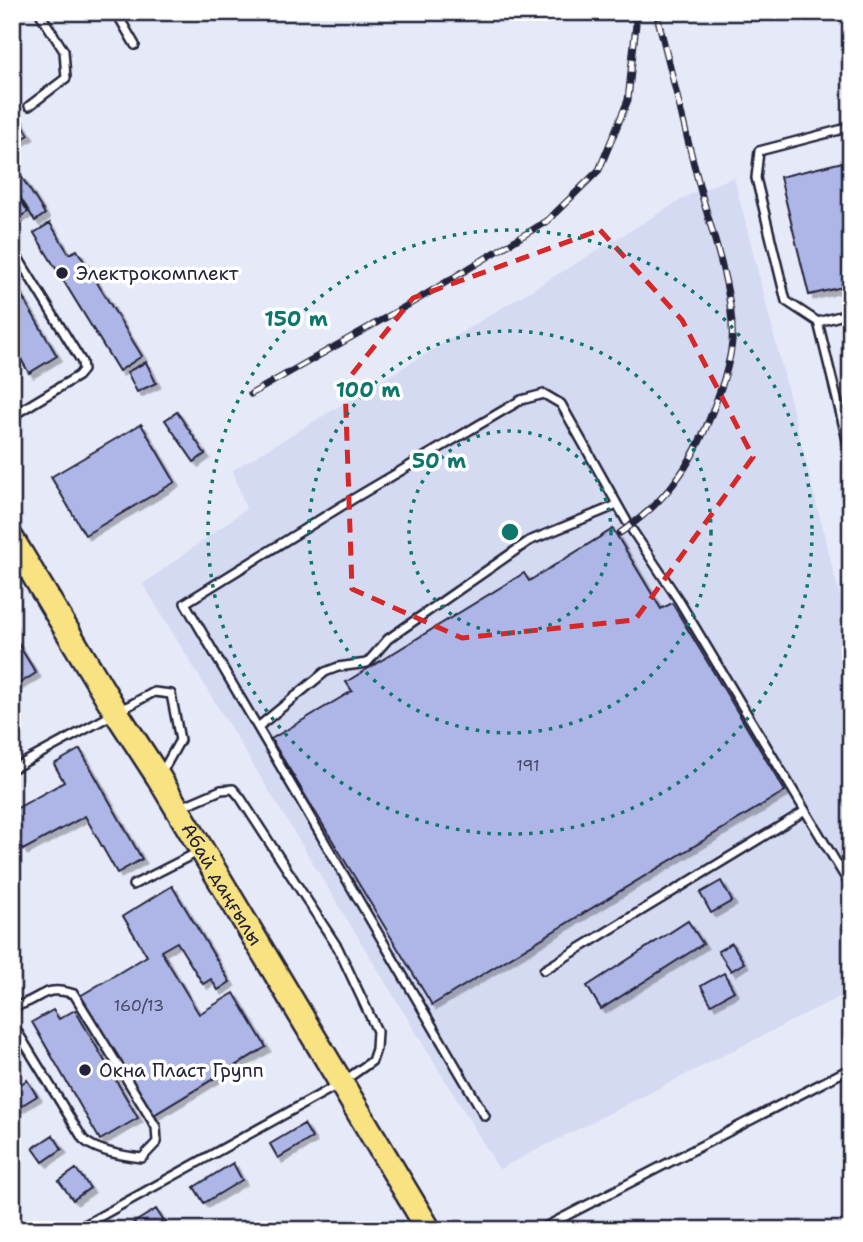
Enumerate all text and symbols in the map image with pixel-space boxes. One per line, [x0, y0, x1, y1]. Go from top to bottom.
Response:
place label: Электрокомплект [76, 261, 239, 286]
marker: Электрокомплект [54, 265, 70, 281]
text: 150 m [264, 305, 328, 333]
text: 100 m [336, 376, 400, 404]
text: 50 m [412, 447, 466, 475]
centre of rings [498, 520, 522, 544]
house number: 191 [516, 755, 540, 776]
street label: Абай даңғылы [176, 818, 269, 950]
house number: 160/13 [114, 995, 164, 1016]
place label: Окна Пласт Групп [99, 1058, 264, 1083]
marker: Окна Пласт Групп [77, 1062, 93, 1078]

